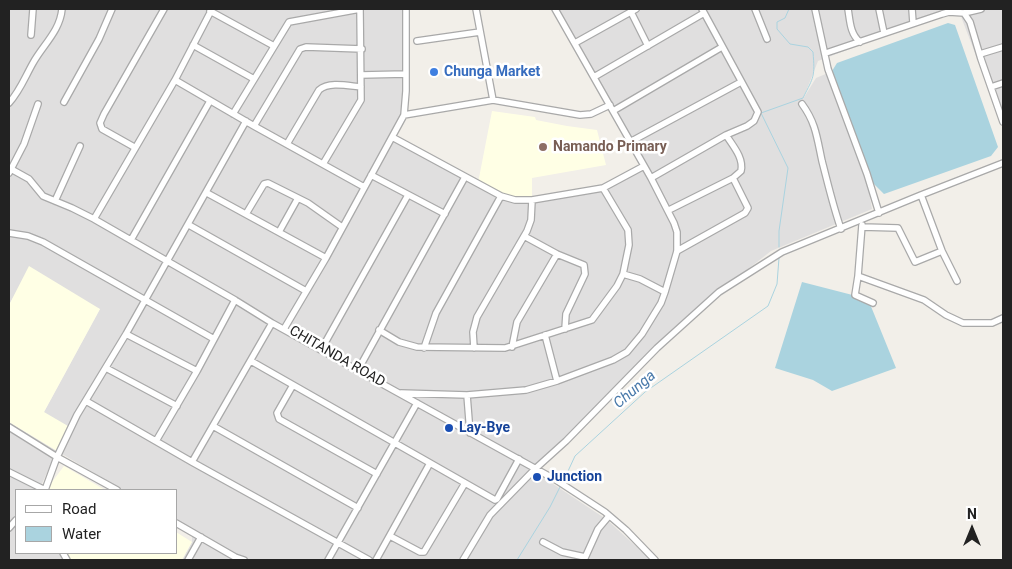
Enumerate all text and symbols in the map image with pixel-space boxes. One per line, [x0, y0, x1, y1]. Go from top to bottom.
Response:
place label: Chunga Market [444, 64, 540, 80]
marker: Chunga Market [428, 66, 440, 78]
place label: Namando Primary [553, 139, 667, 155]
marker: Namando Primary [537, 141, 549, 153]
street label: CHITANDA ROAD [286, 323, 388, 391]
water label: Chunga [610, 367, 660, 413]
place label: Lay-Bye [459, 420, 510, 436]
marker: Lay-Bye [443, 422, 455, 434]
place label: Junction [547, 469, 602, 485]
marker: Junction [531, 471, 543, 483]
legend [15, 489, 178, 554]
text: Road [62, 500, 96, 518]
north arrow [947, 504, 997, 554]
text: N [967, 506, 977, 522]
text: Water [62, 525, 101, 543]

